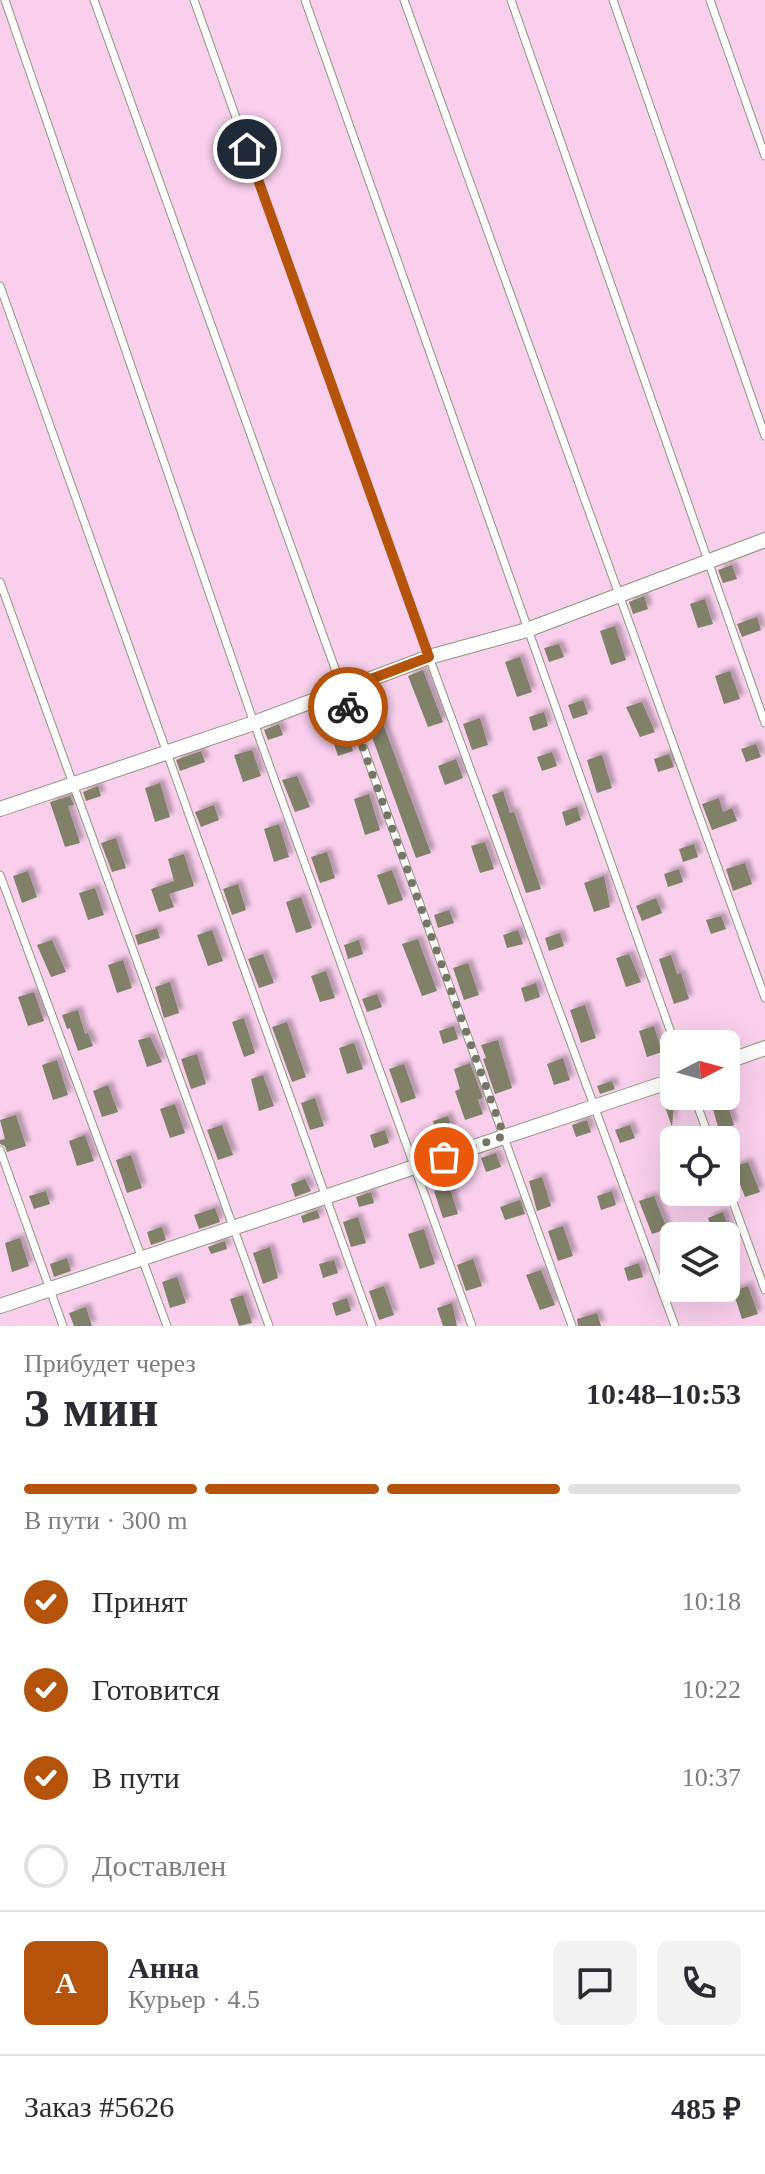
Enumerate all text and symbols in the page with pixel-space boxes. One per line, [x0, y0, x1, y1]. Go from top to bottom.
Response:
pin [213, 115, 281, 183]
icon: home [225, 127, 269, 171]
courier [308, 667, 388, 747]
icon: bike [326, 685, 370, 729]
north arrow [660, 1030, 740, 1110]
map controls [660, 1030, 740, 1302]
pin [410, 1123, 478, 1191]
button: locate [660, 1126, 740, 1206]
icon: bag [422, 1135, 466, 1179]
button: layers [660, 1222, 740, 1302]
text: Прибудет через [24, 1349, 196, 1378]
text: 10:48–10:53 [586, 1377, 741, 1410]
text: 3 мин [24, 1380, 158, 1437]
text: В пути · 300 m [24, 1506, 187, 1535]
icon: check [24, 1580, 68, 1624]
text: Принят [92, 1585, 188, 1618]
text: 10:18 [682, 1587, 741, 1616]
icon: check [24, 1668, 68, 1712]
text: Готовится [92, 1673, 220, 1706]
text: 10:22 [682, 1675, 741, 1704]
icon: check [24, 1756, 68, 1800]
text: В пути [92, 1761, 180, 1794]
text: 10:37 [682, 1763, 741, 1792]
text: Доставлен [92, 1849, 226, 1882]
button: chat [553, 1941, 637, 2025]
button: phone [657, 1941, 741, 2025]
text: Анна [128, 1951, 199, 1984]
text: А [55, 1966, 77, 1999]
text: Курьер · 4.5 [128, 1985, 260, 2014]
text: Заказ #5626 [24, 2090, 174, 2123]
text: 485 ₽ [671, 2092, 741, 2125]

